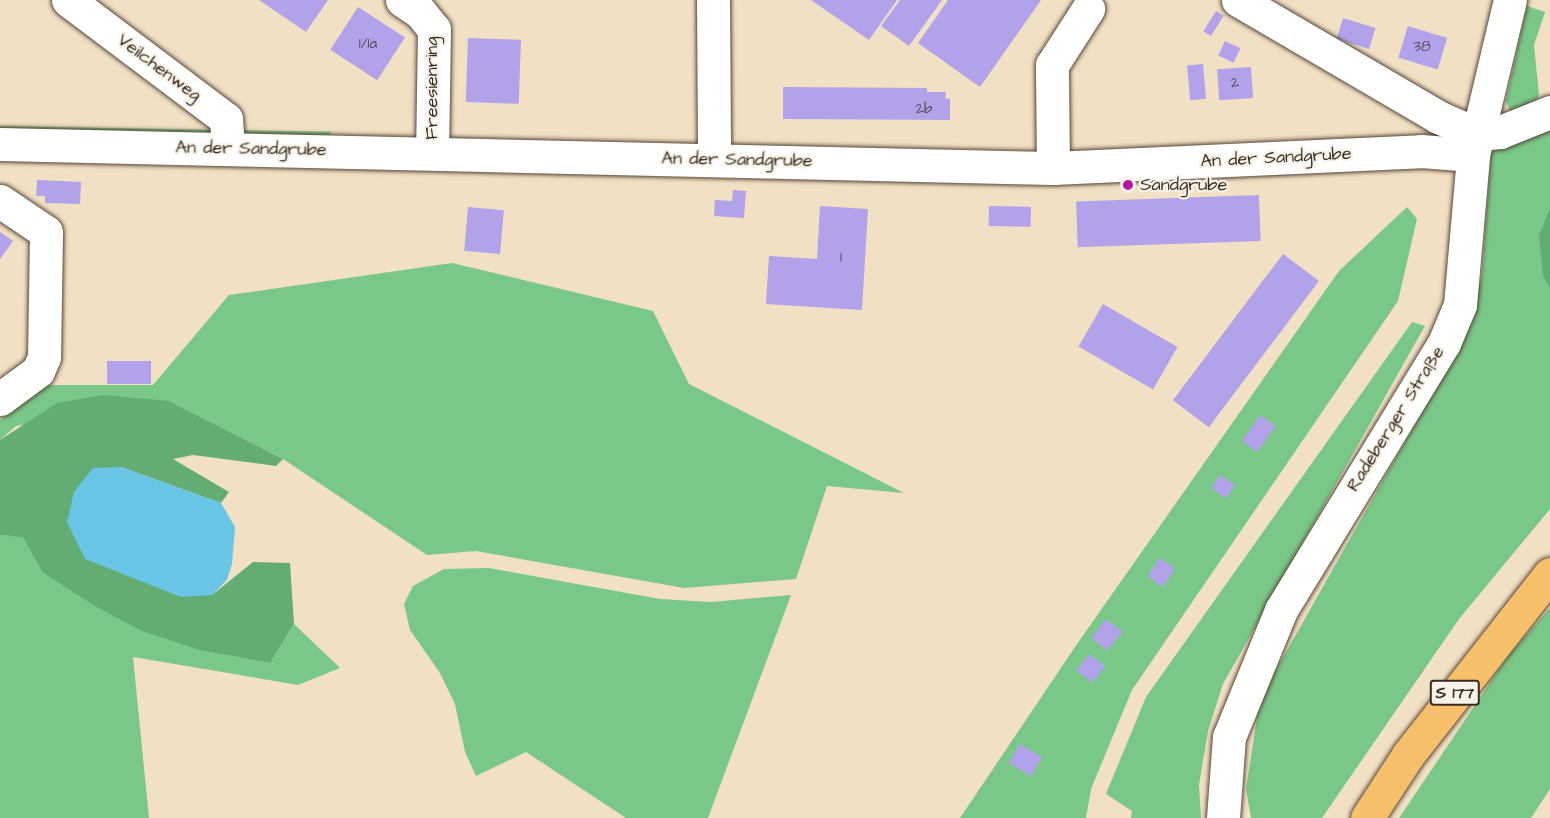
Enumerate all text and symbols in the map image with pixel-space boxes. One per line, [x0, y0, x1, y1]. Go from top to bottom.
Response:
street label: Veilchenweg [113, 30, 205, 106]
house number: 1/1a [359, 35, 377, 53]
street label: Freesienring [421, 36, 443, 140]
house number: 38 [1413, 38, 1431, 56]
house number: 2 [1231, 74, 1239, 92]
house number: 2b [915, 100, 933, 118]
street label: An der Sandgrube [175, 137, 327, 161]
street label: An der Sandgrube [1200, 143, 1352, 173]
street label: An der Sandgrube [661, 148, 813, 172]
place label: Sandgrube [1140, 174, 1227, 196]
marker: Sandgrube [1121, 178, 1135, 192]
house number: 1 [840, 249, 842, 267]
street label: Radeberger Straße [1342, 342, 1450, 496]
road number: S 177 [1430, 680, 1480, 706]

